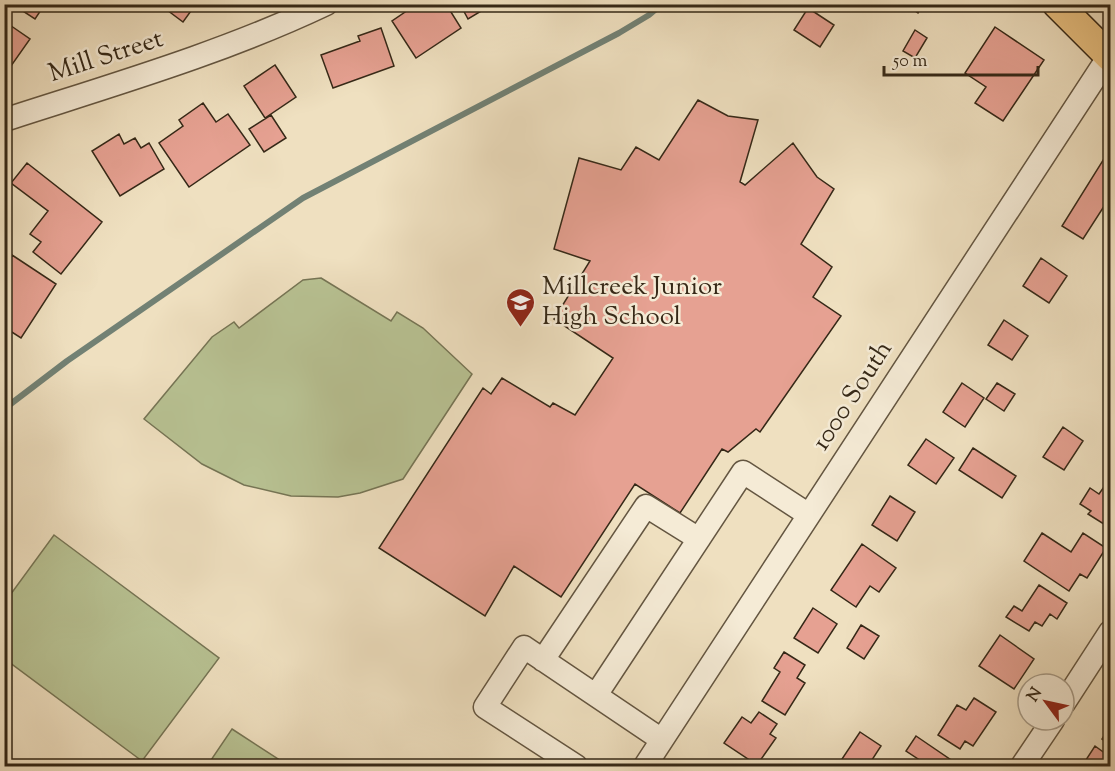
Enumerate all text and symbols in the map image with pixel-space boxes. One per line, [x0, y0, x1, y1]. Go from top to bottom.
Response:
street label: Mill Street [44, 21, 168, 93]
scale bar [884, 39, 1038, 77]
text: 50 m [892, 49, 928, 75]
place label: Millcreek Junior High School [542, 269, 722, 336]
school or university icon: Millcreek Junior High School [505, 286, 537, 328]
street label: 1000 South [804, 334, 902, 458]
north arrow [1016, 672, 1076, 732]
text: N [1022, 683, 1049, 707]

